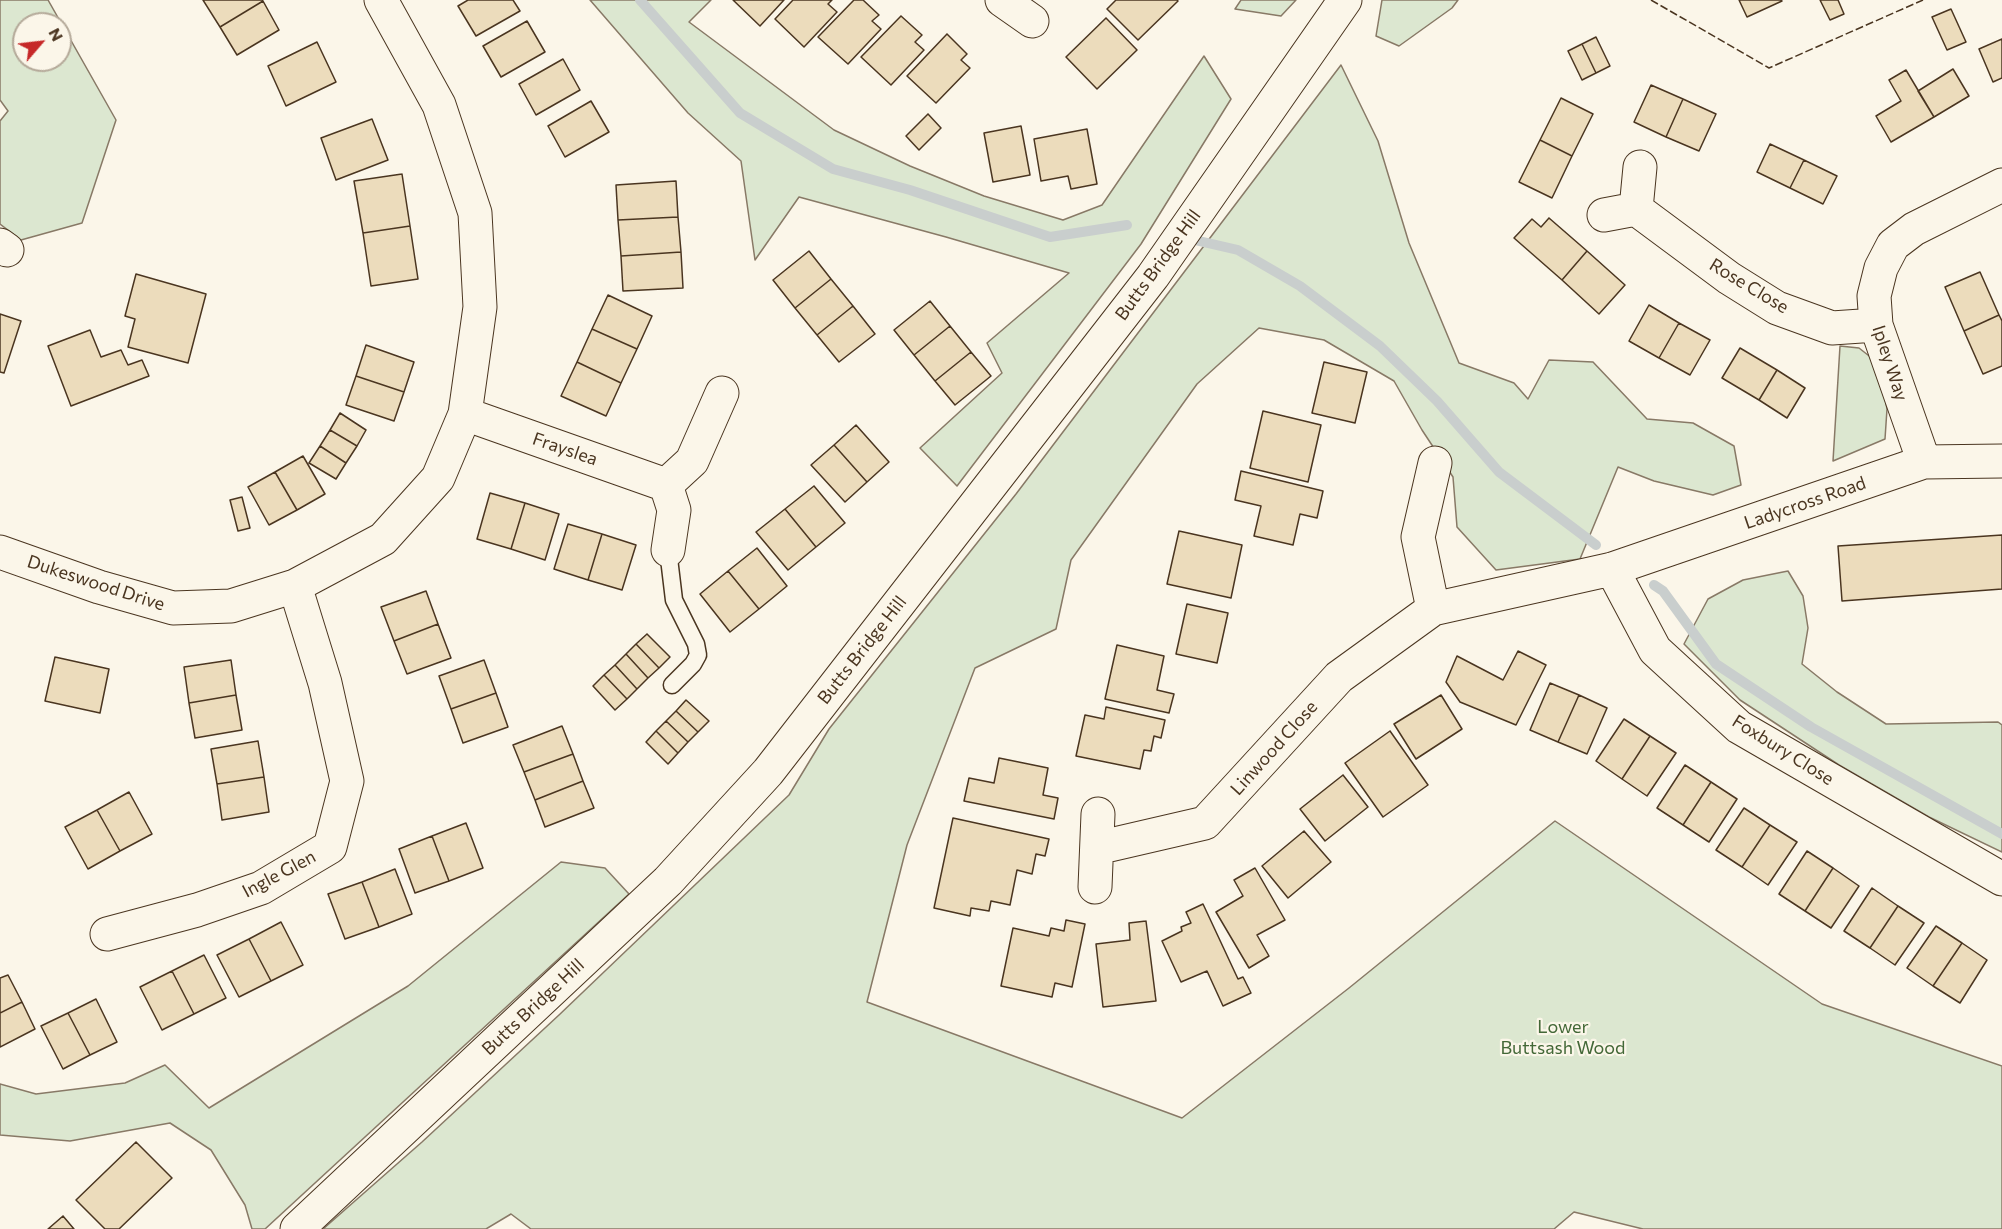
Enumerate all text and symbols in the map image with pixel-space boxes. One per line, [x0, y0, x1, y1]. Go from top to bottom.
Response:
north arrow [12, 12, 72, 72]
text: N [45, 24, 68, 44]
street label: Butts Bridge Hill [1111, 205, 1205, 325]
street label: Rose Close [1706, 254, 1792, 318]
street label: Ipley Way [1868, 322, 1912, 404]
street label: Frayslea [530, 428, 600, 470]
street label: Ladycross Road [1741, 472, 1869, 534]
street label: Dukeswood Drive [25, 551, 167, 615]
street label: Butts Bridge Hill [813, 591, 911, 709]
street label: Linwood Close [1226, 696, 1322, 800]
street label: Foxbury Close [1728, 710, 1838, 790]
street label: Ingle Glen [239, 846, 319, 902]
street label: Butts Bridge Hill [477, 954, 589, 1060]
park label: Lower Buttsash Wood [1501, 1016, 1625, 1058]

